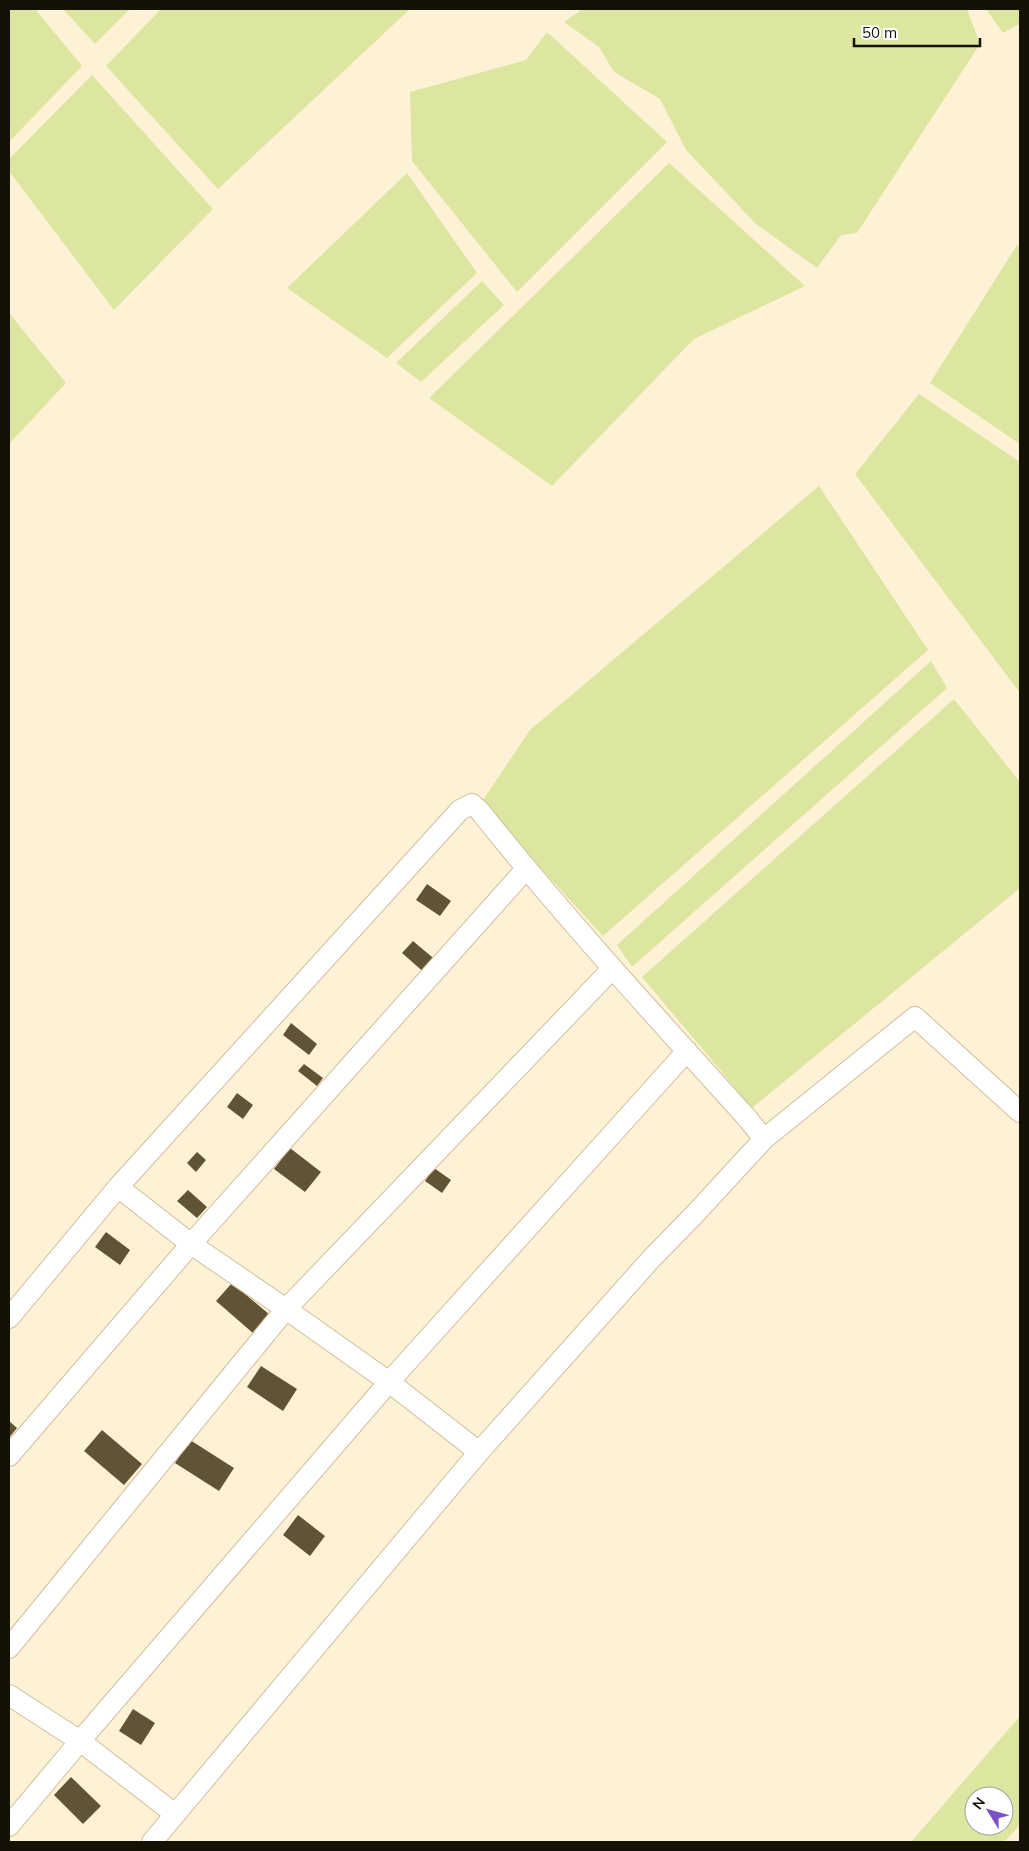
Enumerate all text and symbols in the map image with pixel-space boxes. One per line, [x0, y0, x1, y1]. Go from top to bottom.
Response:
scale bar [854, 15, 980, 47]
text: 50 m [862, 23, 897, 42]
north arrow [964, 1786, 1014, 1836]
text: N [968, 1794, 989, 1813]

